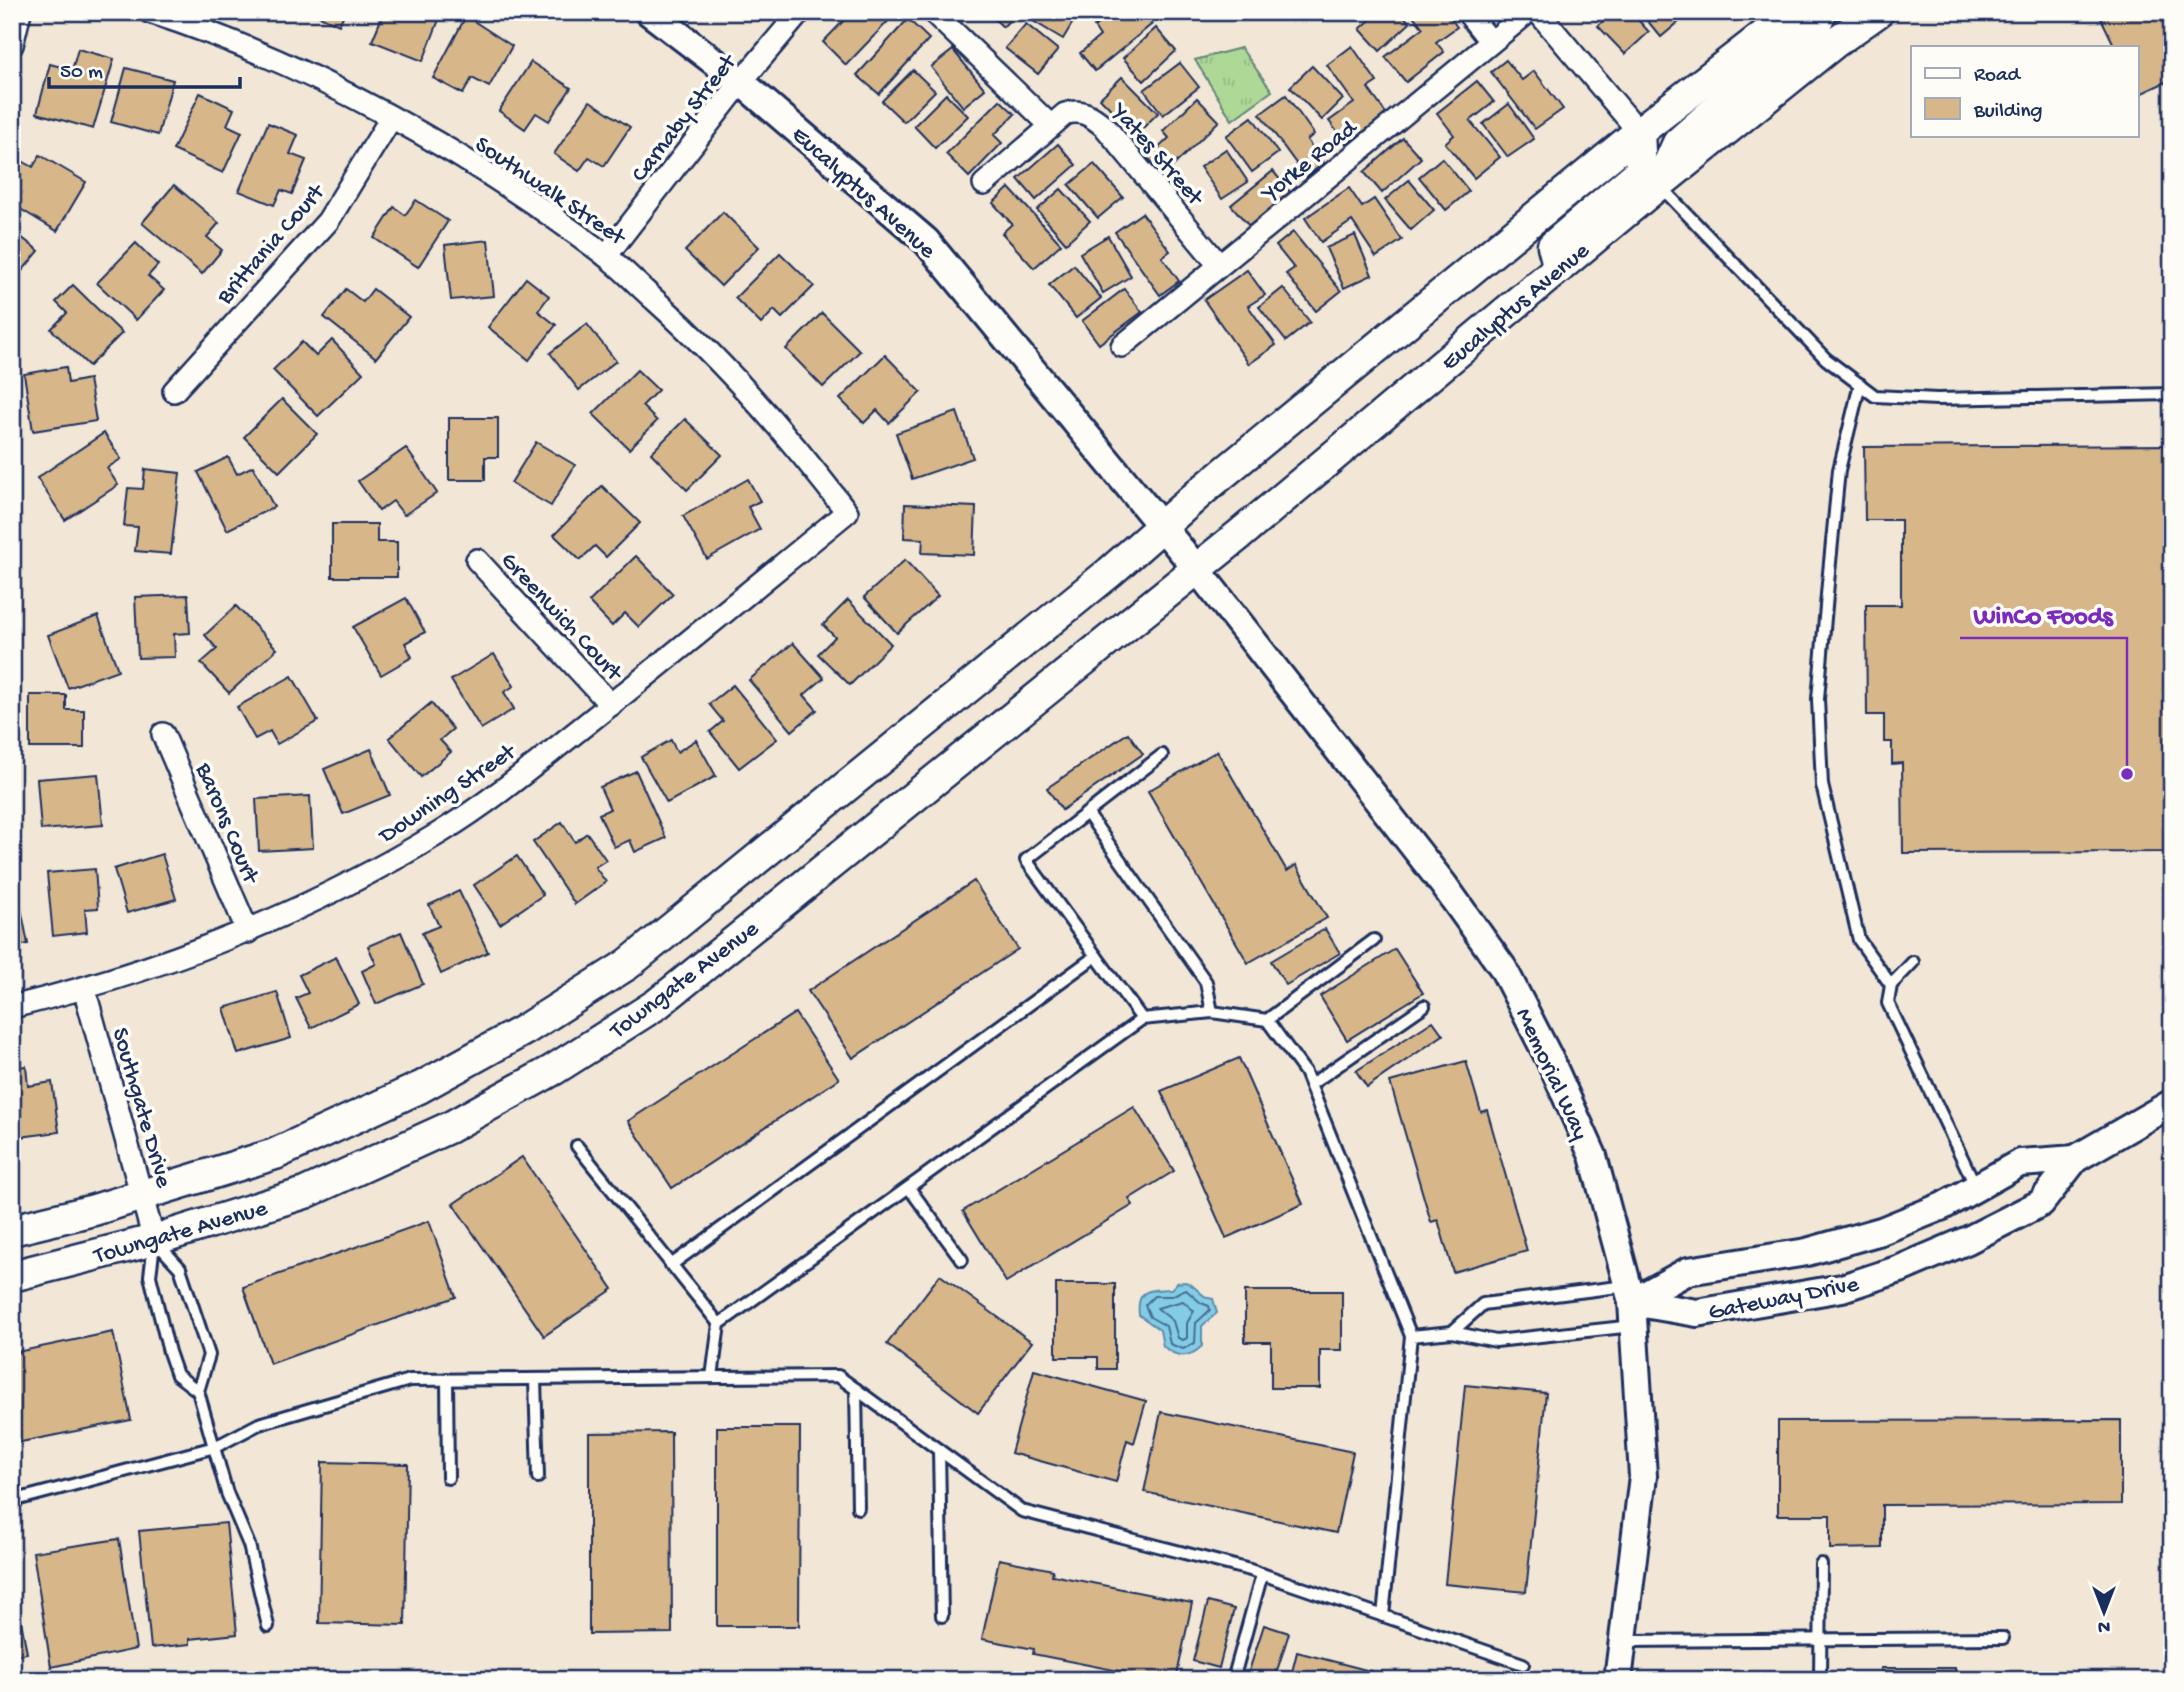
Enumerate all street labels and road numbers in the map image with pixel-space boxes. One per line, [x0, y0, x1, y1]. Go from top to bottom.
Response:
street label: Carnaby Street [626, 48, 745, 189]
street label: Yates Street [1103, 97, 1210, 214]
street label: Yorke Road [1256, 114, 1365, 210]
street label: Eucalyptus Avenue [784, 121, 941, 266]
street label: Southwalk Street [468, 131, 632, 254]
street label: Brittania Court [211, 178, 333, 312]
street label: Eucalyptus Avenue [1436, 237, 1597, 378]
street label: Greenwich Court [493, 547, 629, 689]
street label: Downing Street [373, 737, 523, 852]
street label: Barons Court [187, 758, 265, 890]
street label: Towngate Avenue [603, 915, 766, 1047]
street label: Memorial Way [1508, 1004, 1594, 1145]
street label: Southgate Drive [104, 1025, 177, 1192]
street label: Towngate Avenue [89, 1195, 271, 1272]
street label: Gateway Drive [1706, 1271, 1862, 1328]

